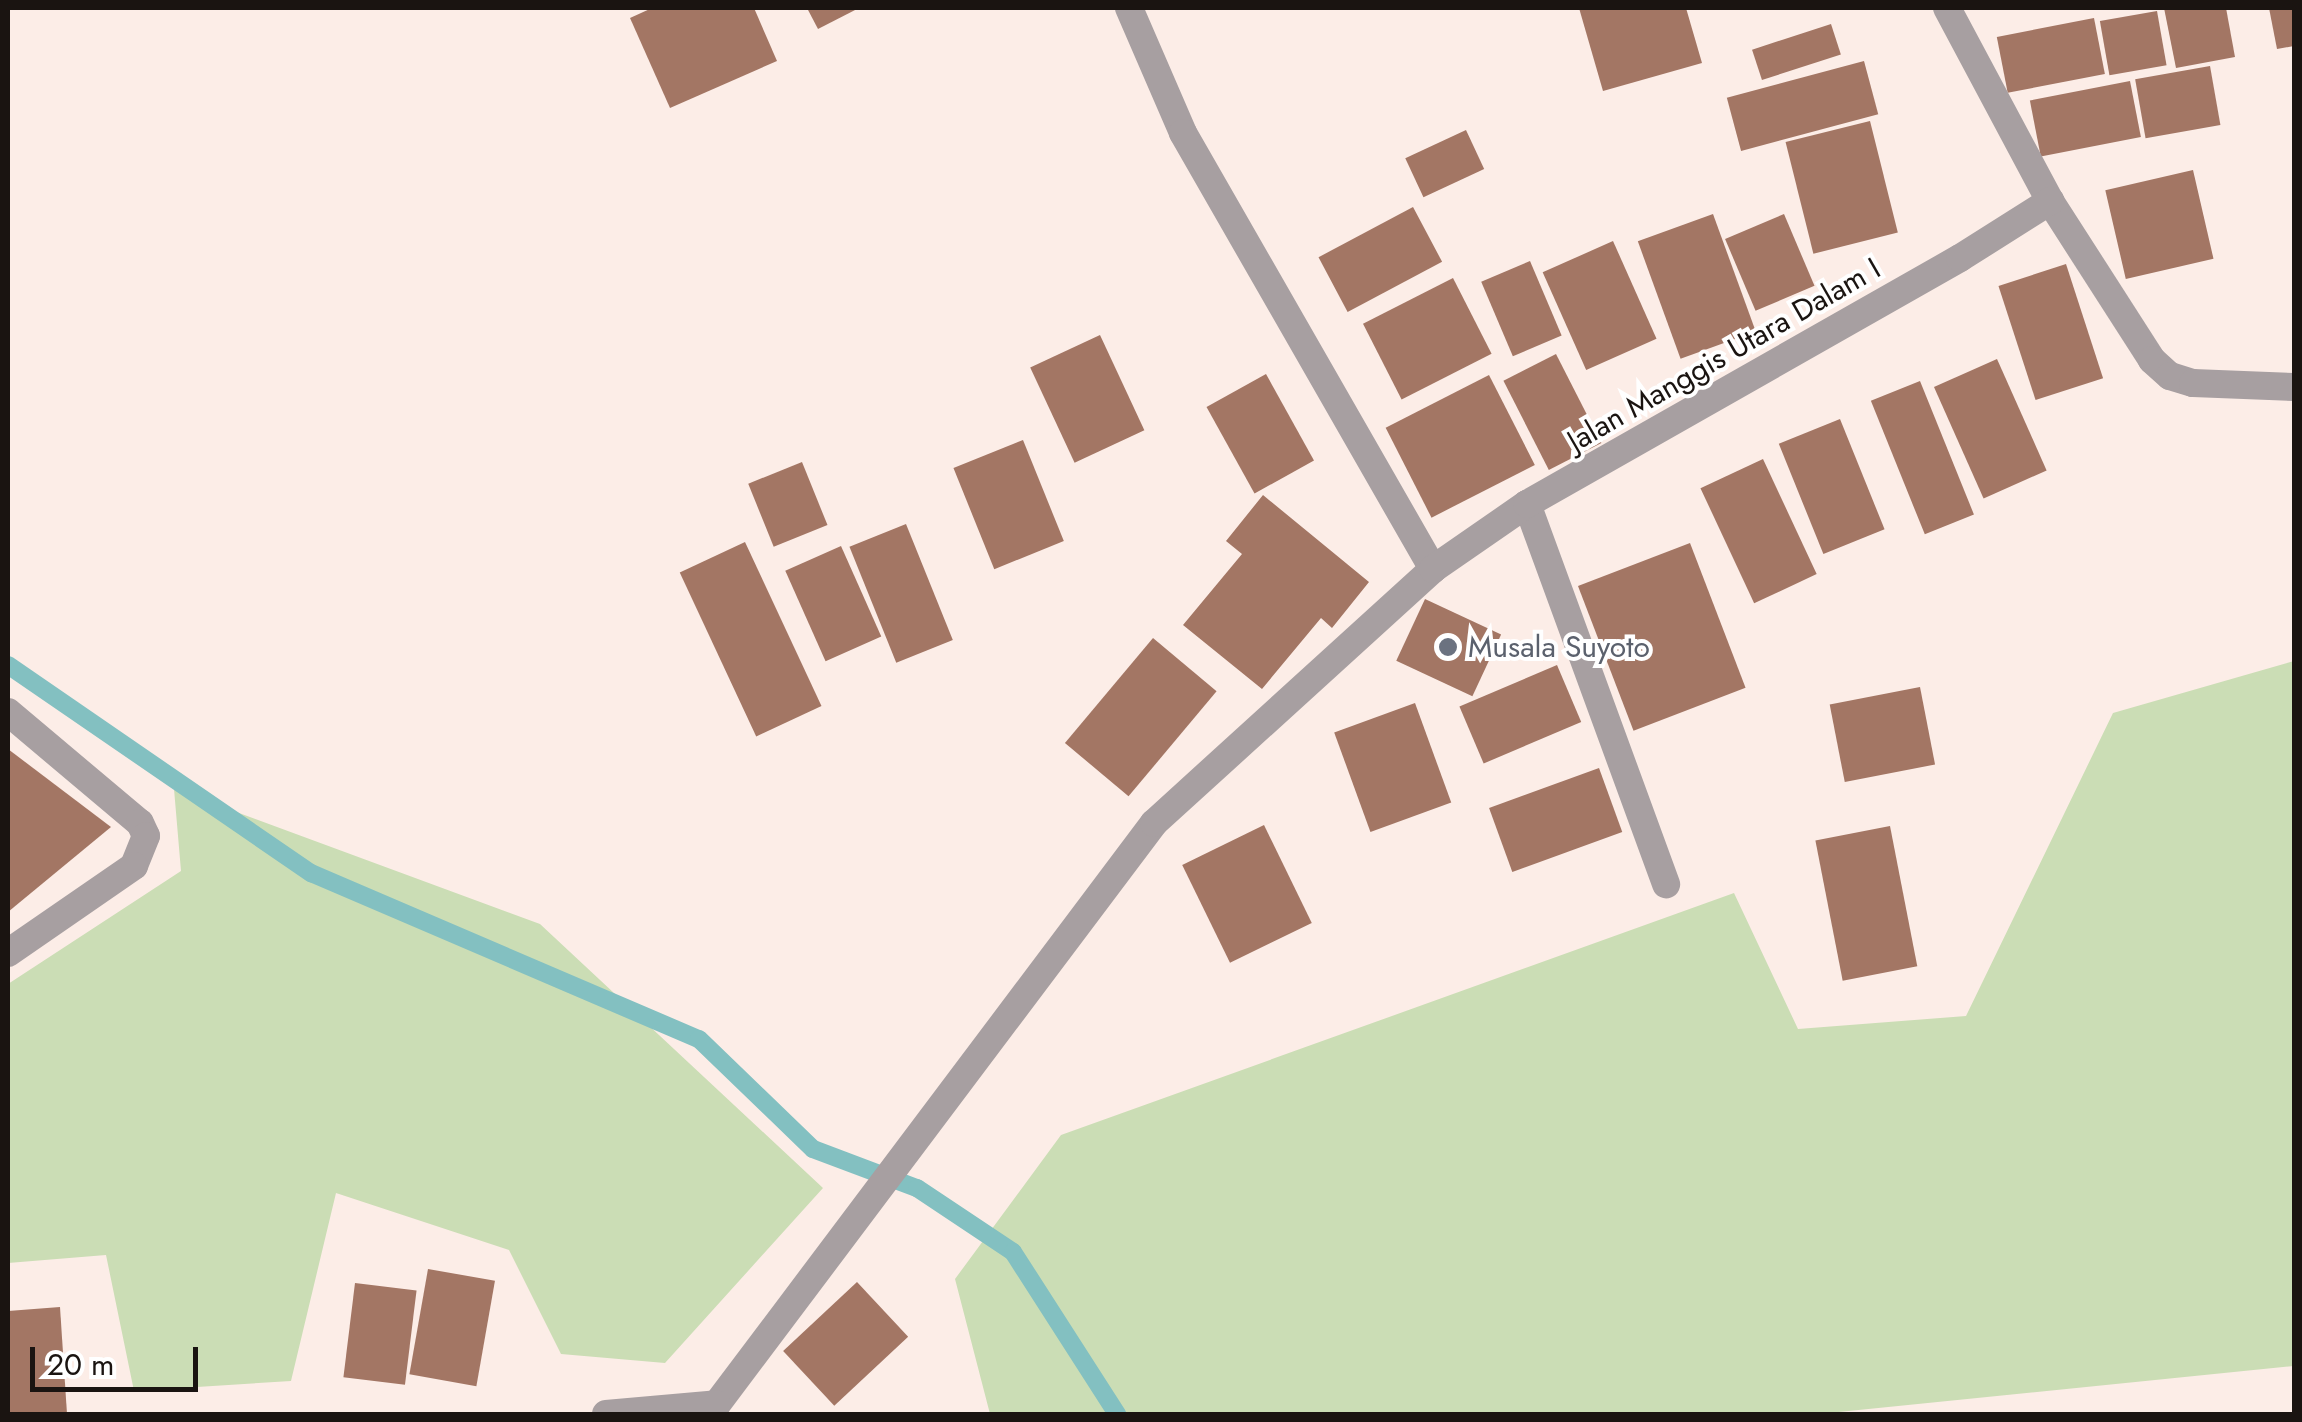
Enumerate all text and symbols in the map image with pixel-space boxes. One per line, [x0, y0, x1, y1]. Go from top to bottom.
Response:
street label: Jalan Manggis Utara Dalam I [1561, 251, 1887, 459]
place label: Musala Suyoto [1468, 629, 1650, 665]
marker: Musala Suyoto [1437, 636, 1459, 658]
scale bar [35, 1327, 202, 1389]
text: 20 m [47, 1343, 114, 1386]

